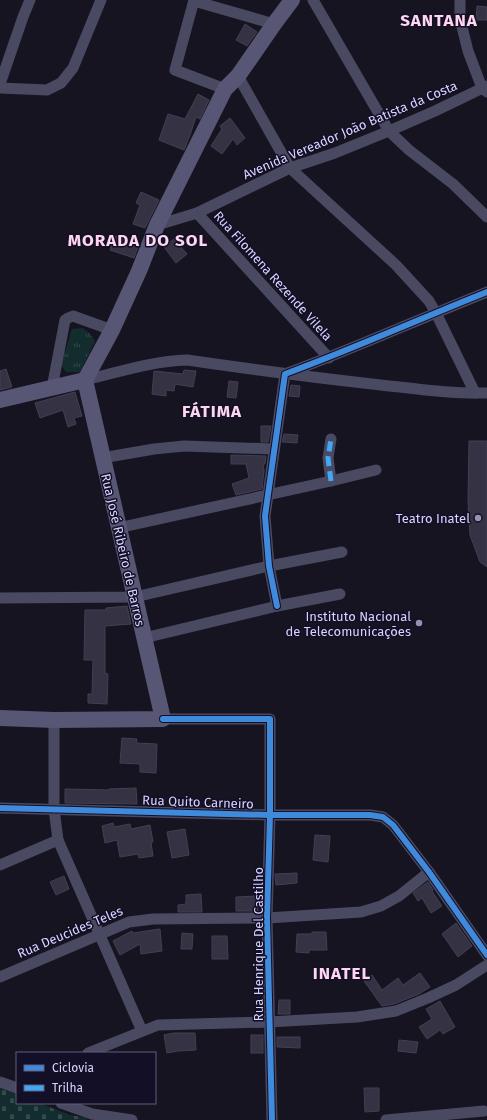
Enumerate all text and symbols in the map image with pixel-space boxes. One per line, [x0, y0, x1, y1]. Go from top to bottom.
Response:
district label: SANTANA [400, 10, 478, 31]
street label: Avenida Vereador João Batista da Costa [240, 78, 460, 182]
street label: Rua Filomena Rezende Vilela [211, 208, 335, 344]
district label: MORADA DO SOL [68, 230, 208, 251]
district label: FÁTIMA [182, 401, 242, 422]
street label: Rua José Ribeiro de Barros [98, 472, 148, 628]
place label: Teatro Inatel [396, 511, 470, 526]
marker: Teatro Inatel [473, 513, 483, 523]
place label: Instituto Nacional de Telecomunicações [285, 609, 411, 639]
marker: Instituto Nacional de Telecomunicações [414, 618, 424, 628]
street label: Rua Quito Carneiro [142, 793, 254, 811]
street label: Rua Henrique Del Castilho [251, 867, 266, 1021]
street label: Rua Deucides Teles [15, 903, 125, 961]
district label: INATEL [313, 963, 371, 984]
legend [16, 1052, 156, 1104]
text: Ciclovia [52, 1061, 94, 1075]
text: Trilha [52, 1081, 83, 1095]

